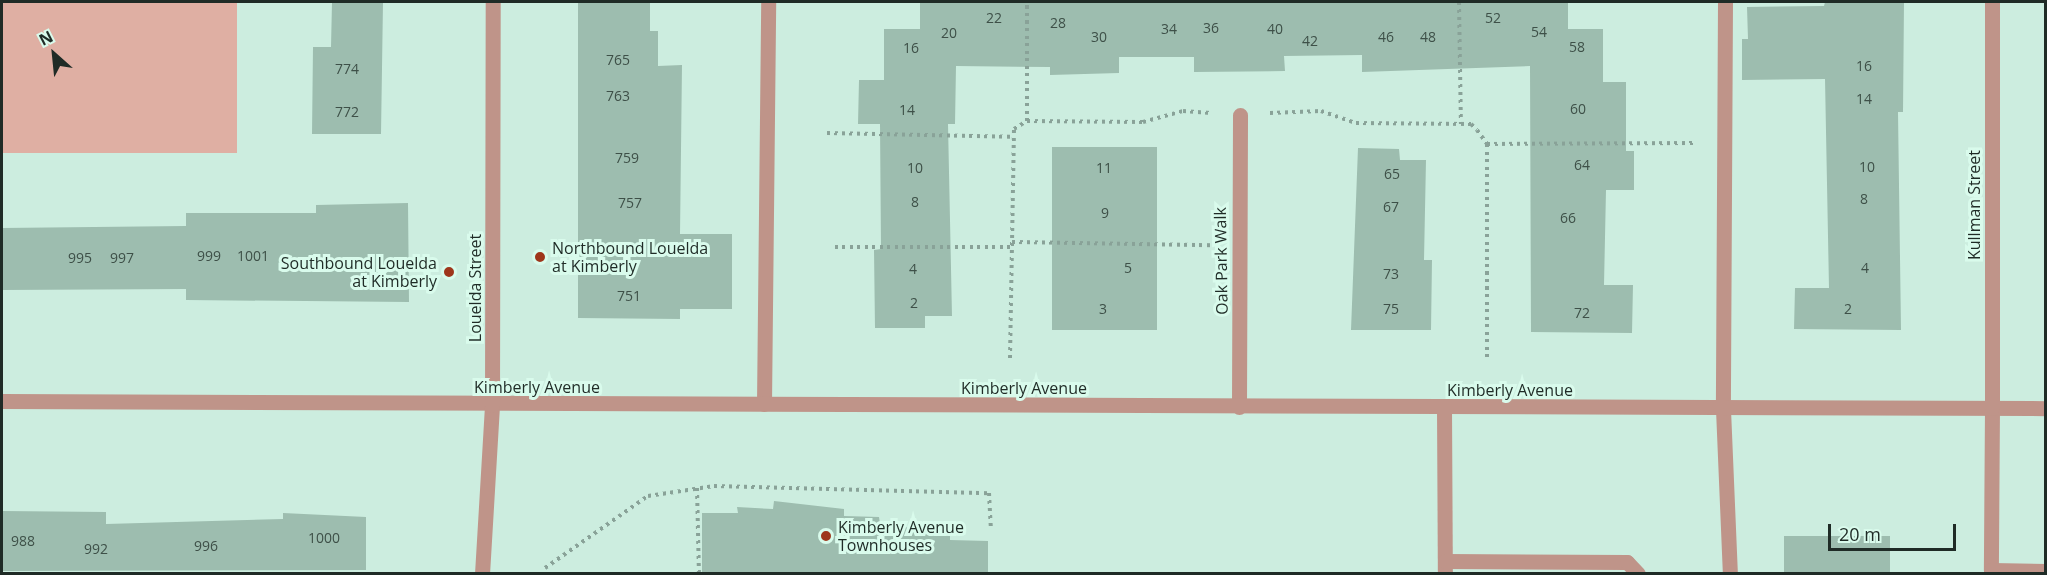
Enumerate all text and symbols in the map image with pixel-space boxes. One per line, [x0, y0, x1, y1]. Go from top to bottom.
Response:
house number: 22 [986, 10, 1002, 26]
house number: 52 [1485, 10, 1501, 26]
house number: 28 [1050, 15, 1066, 31]
house number: 36 [1203, 20, 1219, 36]
house number: 34 [1161, 21, 1177, 37]
house number: 40 [1267, 21, 1283, 37]
north arrow [24, 24, 84, 84]
house number: 54 [1531, 24, 1547, 40]
text: N [35, 25, 57, 51]
house number: 20 [941, 25, 957, 41]
house number: 30 [1091, 29, 1107, 45]
house number: 46 [1378, 29, 1394, 45]
house number: 48 [1420, 29, 1436, 45]
house number: 42 [1302, 33, 1318, 49]
house number: 58 [1569, 39, 1585, 55]
house number: 16 [903, 40, 919, 56]
house number: 765 [606, 52, 630, 68]
house number: 16 [1856, 58, 1872, 74]
house number: 774 [335, 61, 359, 77]
house number: 763 [606, 88, 630, 104]
house number: 14 [1856, 91, 1872, 107]
house number: 60 [1570, 101, 1586, 117]
house number: 14 [899, 102, 915, 118]
house number: 772 [335, 104, 359, 120]
house number: 759 [615, 150, 639, 166]
street label: Kullman Street [1964, 150, 1984, 260]
house number: 64 [1574, 157, 1590, 173]
house number: 10 [1859, 159, 1875, 175]
house number: 10 [907, 160, 923, 176]
house number: 11 [1096, 160, 1112, 176]
house number: 65 [1384, 166, 1400, 182]
house number: 8 [1860, 191, 1868, 207]
house number: 8 [911, 194, 919, 210]
house number: 757 [618, 195, 642, 211]
house number: 67 [1383, 199, 1399, 215]
house number: 9 [1101, 205, 1109, 221]
street label: Oak Park Walk [1210, 207, 1232, 315]
house number: 66 [1560, 210, 1576, 226]
street label: Louelda Street [465, 234, 485, 342]
place label: Northbound Louelda at Kimberly [552, 238, 708, 276]
house number: 999 [197, 248, 221, 264]
house number: 1001 [237, 248, 269, 264]
house number: 995 [68, 250, 92, 266]
house number: 997 [110, 250, 134, 266]
marker: Northbound Louelda at Kimberly [533, 250, 547, 264]
place label: Southbound Louelda at Kimberly [281, 253, 437, 291]
house number: 5 [1124, 260, 1132, 276]
house number: 4 [1861, 260, 1869, 276]
house number: 4 [909, 261, 917, 277]
marker: Southbound Louelda at Kimberly [442, 265, 456, 279]
house number: 73 [1383, 266, 1399, 282]
house number: 751 [617, 288, 641, 304]
house number: 2 [910, 295, 918, 311]
house number: 3 [1099, 301, 1107, 317]
house number: 75 [1383, 301, 1399, 317]
house number: 2 [1844, 301, 1852, 317]
house number: 72 [1574, 305, 1590, 321]
street label: Kimberly Avenue [474, 377, 600, 397]
street label: Kimberly Avenue [961, 378, 1087, 398]
street label: Kimberly Avenue [1447, 380, 1573, 400]
scale bar [1831, 512, 1958, 550]
place label: Kimberly Avenue Townhouses [838, 517, 964, 555]
text: 20 m [1839, 522, 1881, 546]
marker: Kimberly Avenue Townhouses [819, 529, 833, 543]
house number: 1000 [308, 530, 340, 546]
house number: 988 [11, 533, 35, 549]
house number: 996 [194, 538, 218, 554]
house number: 992 [84, 541, 108, 557]

